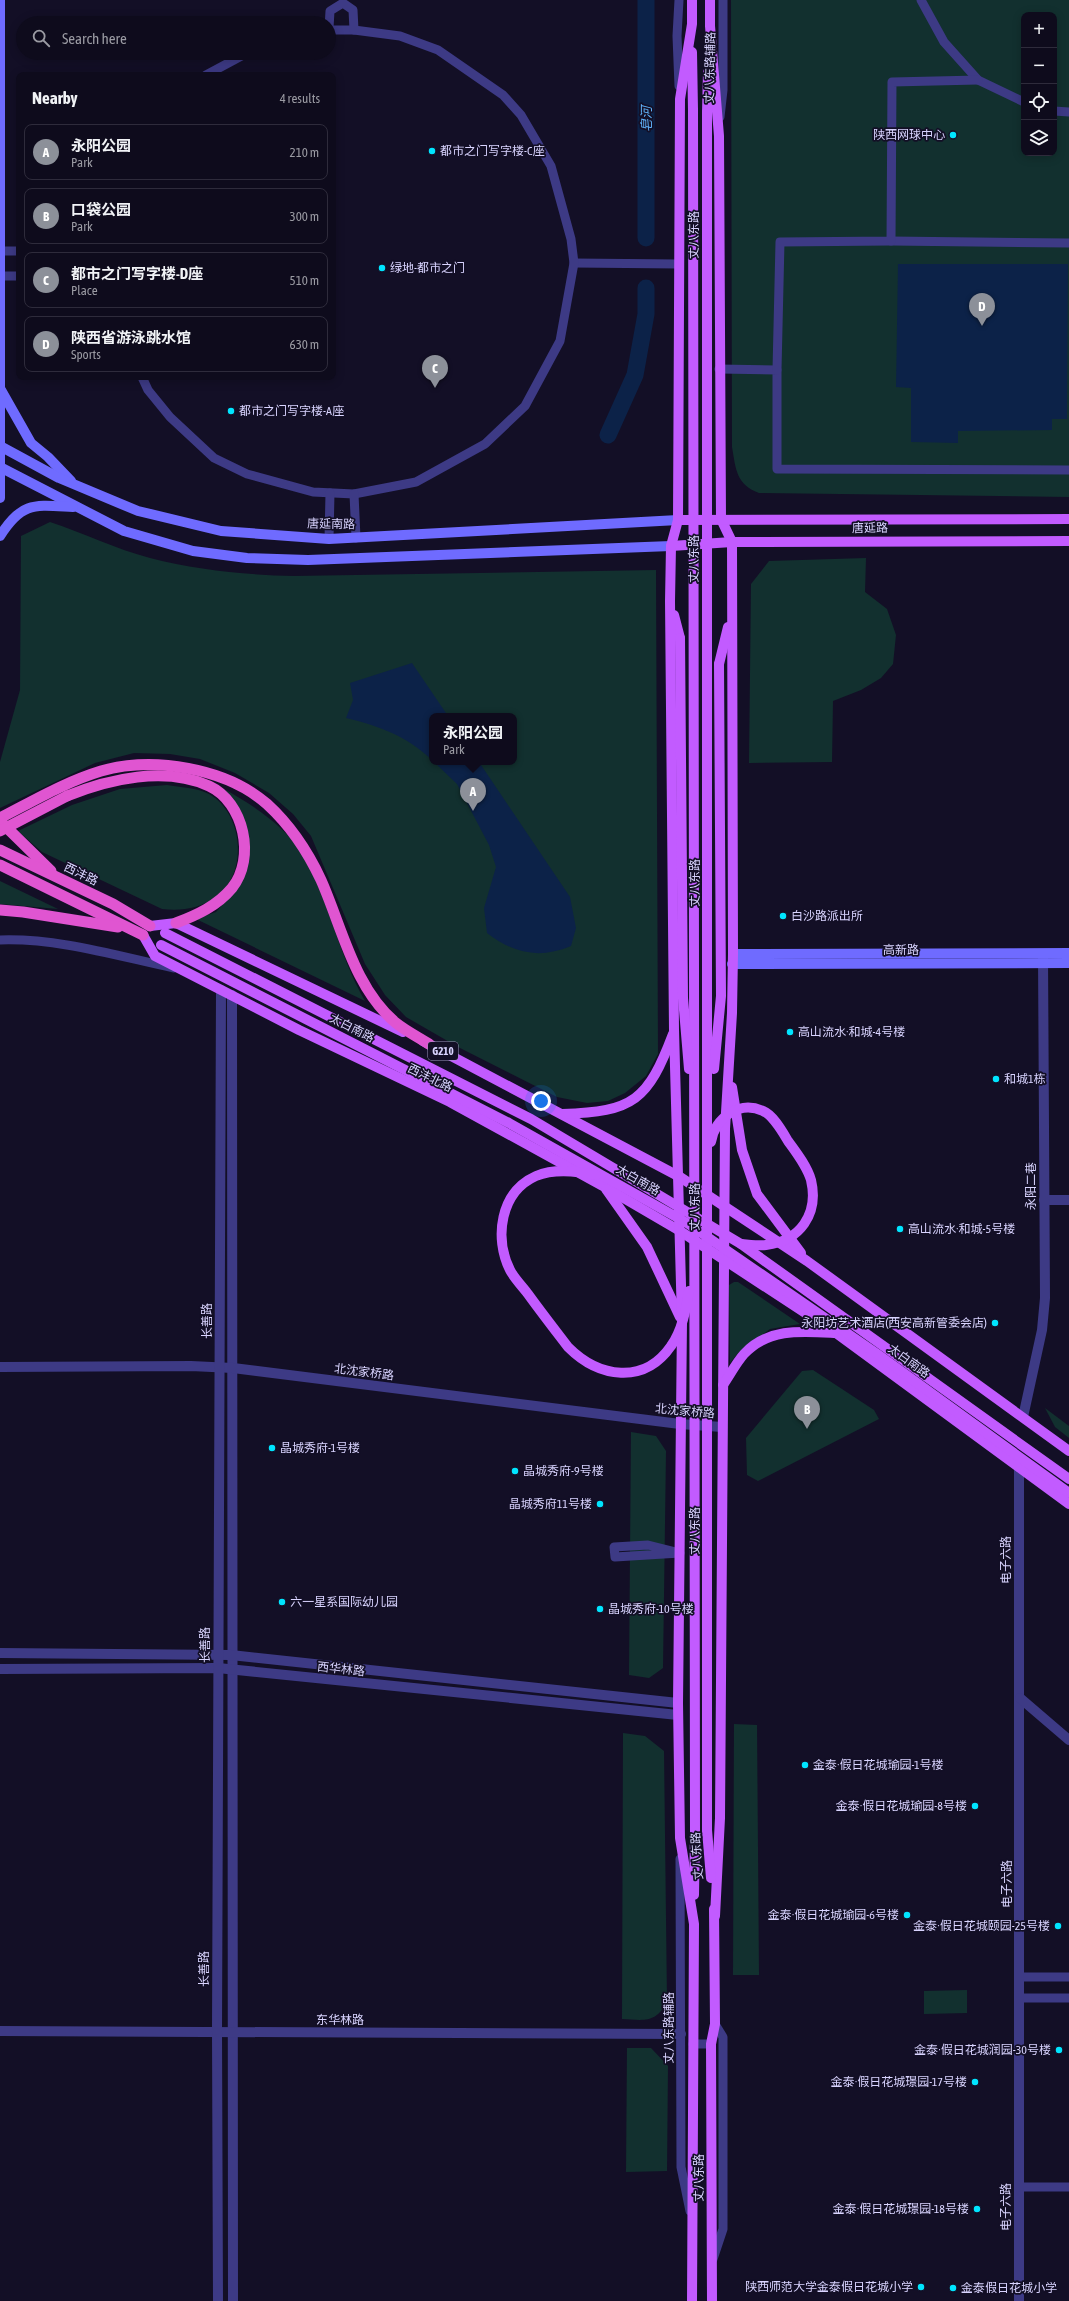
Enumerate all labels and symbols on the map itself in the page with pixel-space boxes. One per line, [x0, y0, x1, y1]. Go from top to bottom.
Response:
street label: 丈八东路辅路 [702, 32, 718, 104]
water label: 皂河 [639, 103, 654, 132]
place label: 陕西网球中心 [873, 128, 945, 142]
marker: 陕西网球中心 [948, 130, 958, 140]
place label: 都市之门写字楼-C座 [440, 144, 544, 158]
marker: 都市之门写字楼-C座 [427, 146, 437, 156]
street label: 丈八东路 [687, 211, 701, 259]
place label: 绿地-都市之门 [390, 261, 465, 275]
marker: 绿地-都市之门 [377, 263, 387, 273]
pin: D [969, 293, 995, 326]
pin: C [422, 355, 448, 388]
place label: 都市之门写字楼-A座 [239, 404, 344, 418]
marker: 都市之门写字楼-A座 [226, 406, 236, 416]
street label: 唐延南路 [307, 517, 355, 531]
street label: 唐延路 [852, 521, 888, 535]
street label: 丈八东路 [687, 535, 701, 583]
pin: A [460, 778, 486, 811]
street label: 丈八东路 [688, 859, 702, 907]
street label: 西沣路 [62, 860, 100, 888]
place label: 白沙路派出所 [791, 909, 863, 923]
marker: 白沙路派出所 [778, 911, 788, 921]
street label: 高新路 [883, 943, 919, 957]
street label: 太白南路 [327, 1011, 377, 1045]
place label: 高山流水·和城-4号楼 [798, 1025, 905, 1039]
marker: 高山流水·和城-4号楼 [785, 1027, 795, 1037]
road number: G210 [428, 1042, 458, 1060]
street label: 西沣北路 [405, 1061, 455, 1095]
place label: 和城1栋 [1004, 1072, 1046, 1086]
marker: 和城1栋 [991, 1074, 1001, 1084]
your location [531, 1091, 551, 1111]
street label: 太白南路 [614, 1162, 662, 1198]
street label: 永阳二巷 [1024, 1162, 1038, 1210]
street label: 丈八东路 [688, 1183, 702, 1231]
place label: 高山流水·和城-5号楼 [908, 1222, 1015, 1236]
marker: 高山流水·和城-5号楼 [895, 1224, 905, 1234]
street label: 长善路 [200, 1303, 214, 1339]
place label: 永阳坊艺术酒店(西安高新管委会店) [801, 1316, 987, 1330]
marker: 永阳坊艺术酒店(西安高新管委会店) [990, 1318, 1000, 1328]
street label: 太白南路 [885, 1341, 933, 1381]
street label: 北沈家桥路 [333, 1361, 395, 1383]
pin: B [794, 1396, 820, 1429]
street label: 北沈家桥路 [654, 1401, 716, 1421]
place label: 晶城秀府-1号楼 [280, 1441, 360, 1455]
marker: 晶城秀府-1号楼 [267, 1443, 277, 1453]
place label: 晶城秀府-9号楼 [523, 1464, 604, 1478]
marker: 晶城秀府-9号楼 [510, 1466, 520, 1476]
place label: 晶城秀府11号楼 [509, 1497, 592, 1511]
marker: 晶城秀府11号楼 [595, 1499, 605, 1509]
street label: 丈八东路 [688, 1507, 702, 1555]
street label: 电子六路 [999, 1536, 1013, 1584]
place label: 六一星系国际幼儿园 [290, 1595, 398, 1609]
marker: 六一星系国际幼儿园 [277, 1597, 287, 1607]
place label: 晶城秀府-10号楼 [608, 1602, 694, 1616]
marker: 晶城秀府-10号楼 [595, 1604, 605, 1614]
street label: 长善路 [198, 1627, 212, 1663]
street label: 西华林路 [316, 1660, 366, 1678]
place label: 金泰·假日花城瑜园-1号楼 [813, 1758, 944, 1772]
marker: 金泰·假日花城瑜园-1号楼 [800, 1760, 810, 1770]
place label: 金泰·假日花城瑜园-8号楼 [836, 1799, 967, 1813]
marker: 金泰·假日花城瑜园-8号楼 [970, 1801, 980, 1811]
street label: 丈八东路 [688, 1832, 706, 1880]
street label: 电子六路 [1000, 1860, 1014, 1908]
place label: 金泰·假日花城瑜园-6号楼 [768, 1908, 899, 1922]
marker: 金泰·假日花城瑜园-6号楼 [902, 1910, 912, 1920]
place label: 金泰·假日花城颐园-25号楼 [913, 1919, 1050, 1933]
marker: 金泰·假日花城颐园-25号楼 [1053, 1921, 1063, 1931]
street label: 长善路 [197, 1951, 211, 1987]
street label: 丈八东路辅路 [662, 1992, 676, 2064]
street label: 东华林路 [316, 2013, 364, 2027]
place label: 金泰·假日花城润园-30号楼 [914, 2043, 1051, 2057]
marker: 金泰·假日花城润园-30号楼 [1054, 2045, 1064, 2055]
place label: 金泰·假日花城璟园-17号楼 [831, 2075, 967, 2089]
marker: 金泰·假日花城璟园-17号楼 [970, 2077, 980, 2087]
street label: 丈八东路 [692, 2154, 706, 2202]
street label: 电子六路 [999, 2183, 1013, 2231]
place label: 金泰·假日花城璟园-18号楼 [833, 2202, 969, 2216]
marker: 金泰·假日花城璟园-18号楼 [972, 2204, 982, 2214]
place label: 陕西师范大学金泰假日花城小学 [745, 2280, 913, 2294]
place label: 金泰假日花城小学 [961, 2281, 1057, 2295]
marker: 陕西师范大学金泰假日花城小学 [916, 2282, 926, 2292]
marker: 金泰假日花城小学 [948, 2283, 958, 2293]

